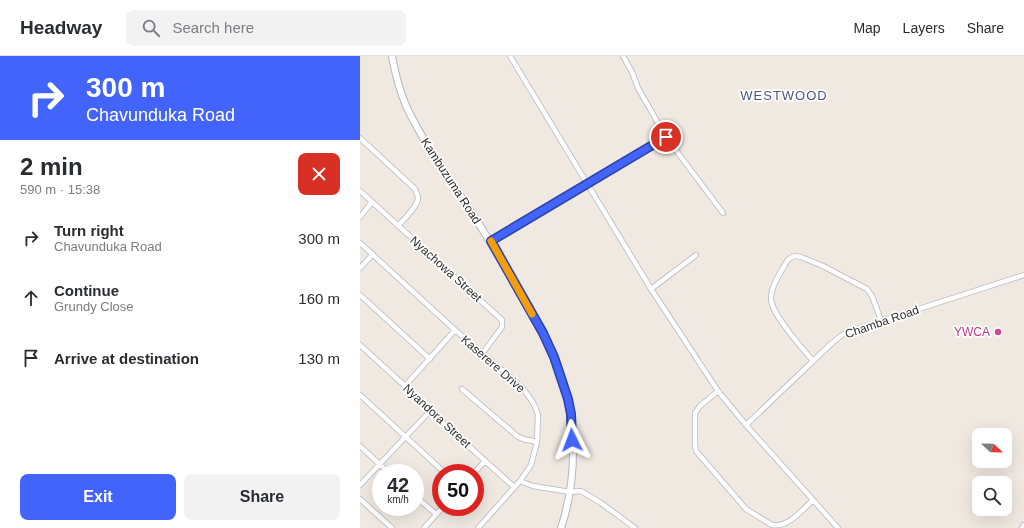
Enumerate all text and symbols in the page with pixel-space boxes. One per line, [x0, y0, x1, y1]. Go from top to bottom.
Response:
search box [126, 10, 406, 46]
text: Headway [20, 17, 102, 38]
icon: search [140, 17, 162, 39]
text: Search here [172, 19, 254, 36]
text: Map [853, 20, 881, 36]
text: Layers [903, 20, 945, 36]
text: Share [967, 20, 1004, 36]
icon: right [20, 72, 72, 124]
text: 300 m [86, 72, 165, 103]
district label: WESTWOOD [740, 88, 828, 103]
text: Chavunduka Road [86, 105, 235, 125]
pin [649, 120, 683, 154]
icon: arrive [655, 126, 677, 148]
street label: Kambuzuma Road [418, 136, 484, 226]
text: 2 min [20, 153, 83, 180]
button: close [298, 153, 340, 195]
text: 590 m · 15:38 [20, 182, 100, 197]
text: Turn right [54, 222, 124, 239]
icon: right [20, 227, 42, 249]
text: 300 m [298, 230, 340, 247]
street label: Nyachowa Street [407, 233, 485, 305]
text: Chavunduka Road [54, 239, 162, 254]
text: Continue [54, 282, 119, 299]
icon: ahead [20, 287, 42, 309]
text: 160 m [298, 290, 340, 307]
text: Grundy Close [54, 299, 133, 314]
street label: Chamba Road [843, 303, 921, 341]
place label: YWCA [954, 325, 990, 339]
marker: YWCA [993, 327, 1003, 337]
street label: Kaserere Drive [458, 332, 528, 396]
icon: arrive [20, 347, 42, 369]
text: Arrive at destination [54, 350, 199, 367]
text: 130 m [298, 350, 340, 367]
street label: Nyandora Street [400, 381, 474, 451]
position arrow [551, 419, 593, 461]
north arrow [972, 428, 1012, 468]
map controls [972, 428, 1012, 516]
speed limit sign: 50 [432, 464, 484, 516]
button: Exit [20, 474, 176, 520]
button: Share [184, 474, 340, 520]
text: 42 [387, 474, 409, 496]
button: search [972, 476, 1012, 516]
text: km/h [387, 494, 409, 505]

